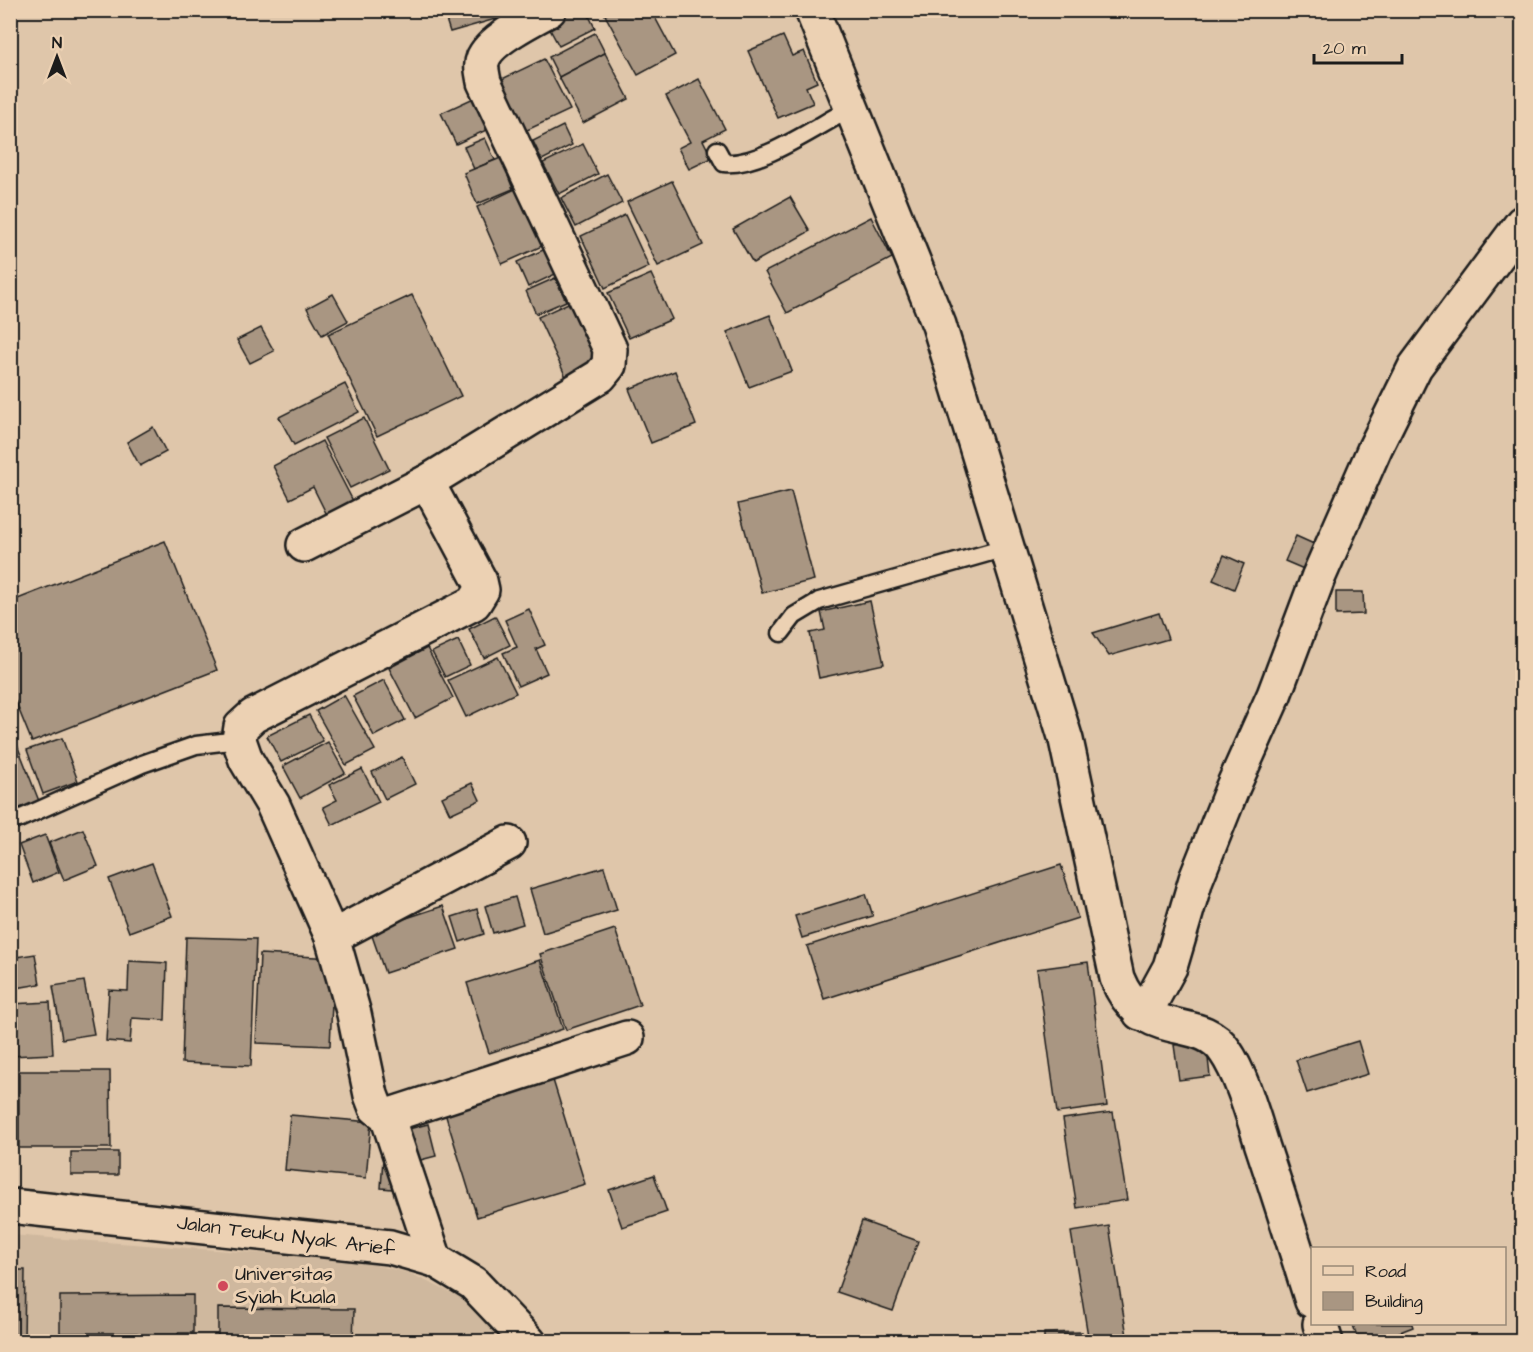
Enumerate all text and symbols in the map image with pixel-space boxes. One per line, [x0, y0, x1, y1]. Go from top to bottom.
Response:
north arrow [27, 27, 87, 87]
scale bar [1314, 27, 1402, 65]
text: N [52, 32, 62, 54]
text: 20 m [1323, 36, 1366, 61]
street label: Jalan Teuku Nyak Arief [175, 1209, 397, 1264]
legend [1311, 1247, 1506, 1325]
text: Road [1365, 1259, 1406, 1284]
place label: Universitas Syiah Kuala [235, 1260, 336, 1312]
marker: Universitas Syiah Kuala [216, 1279, 230, 1293]
text: Building [1365, 1289, 1423, 1315]

